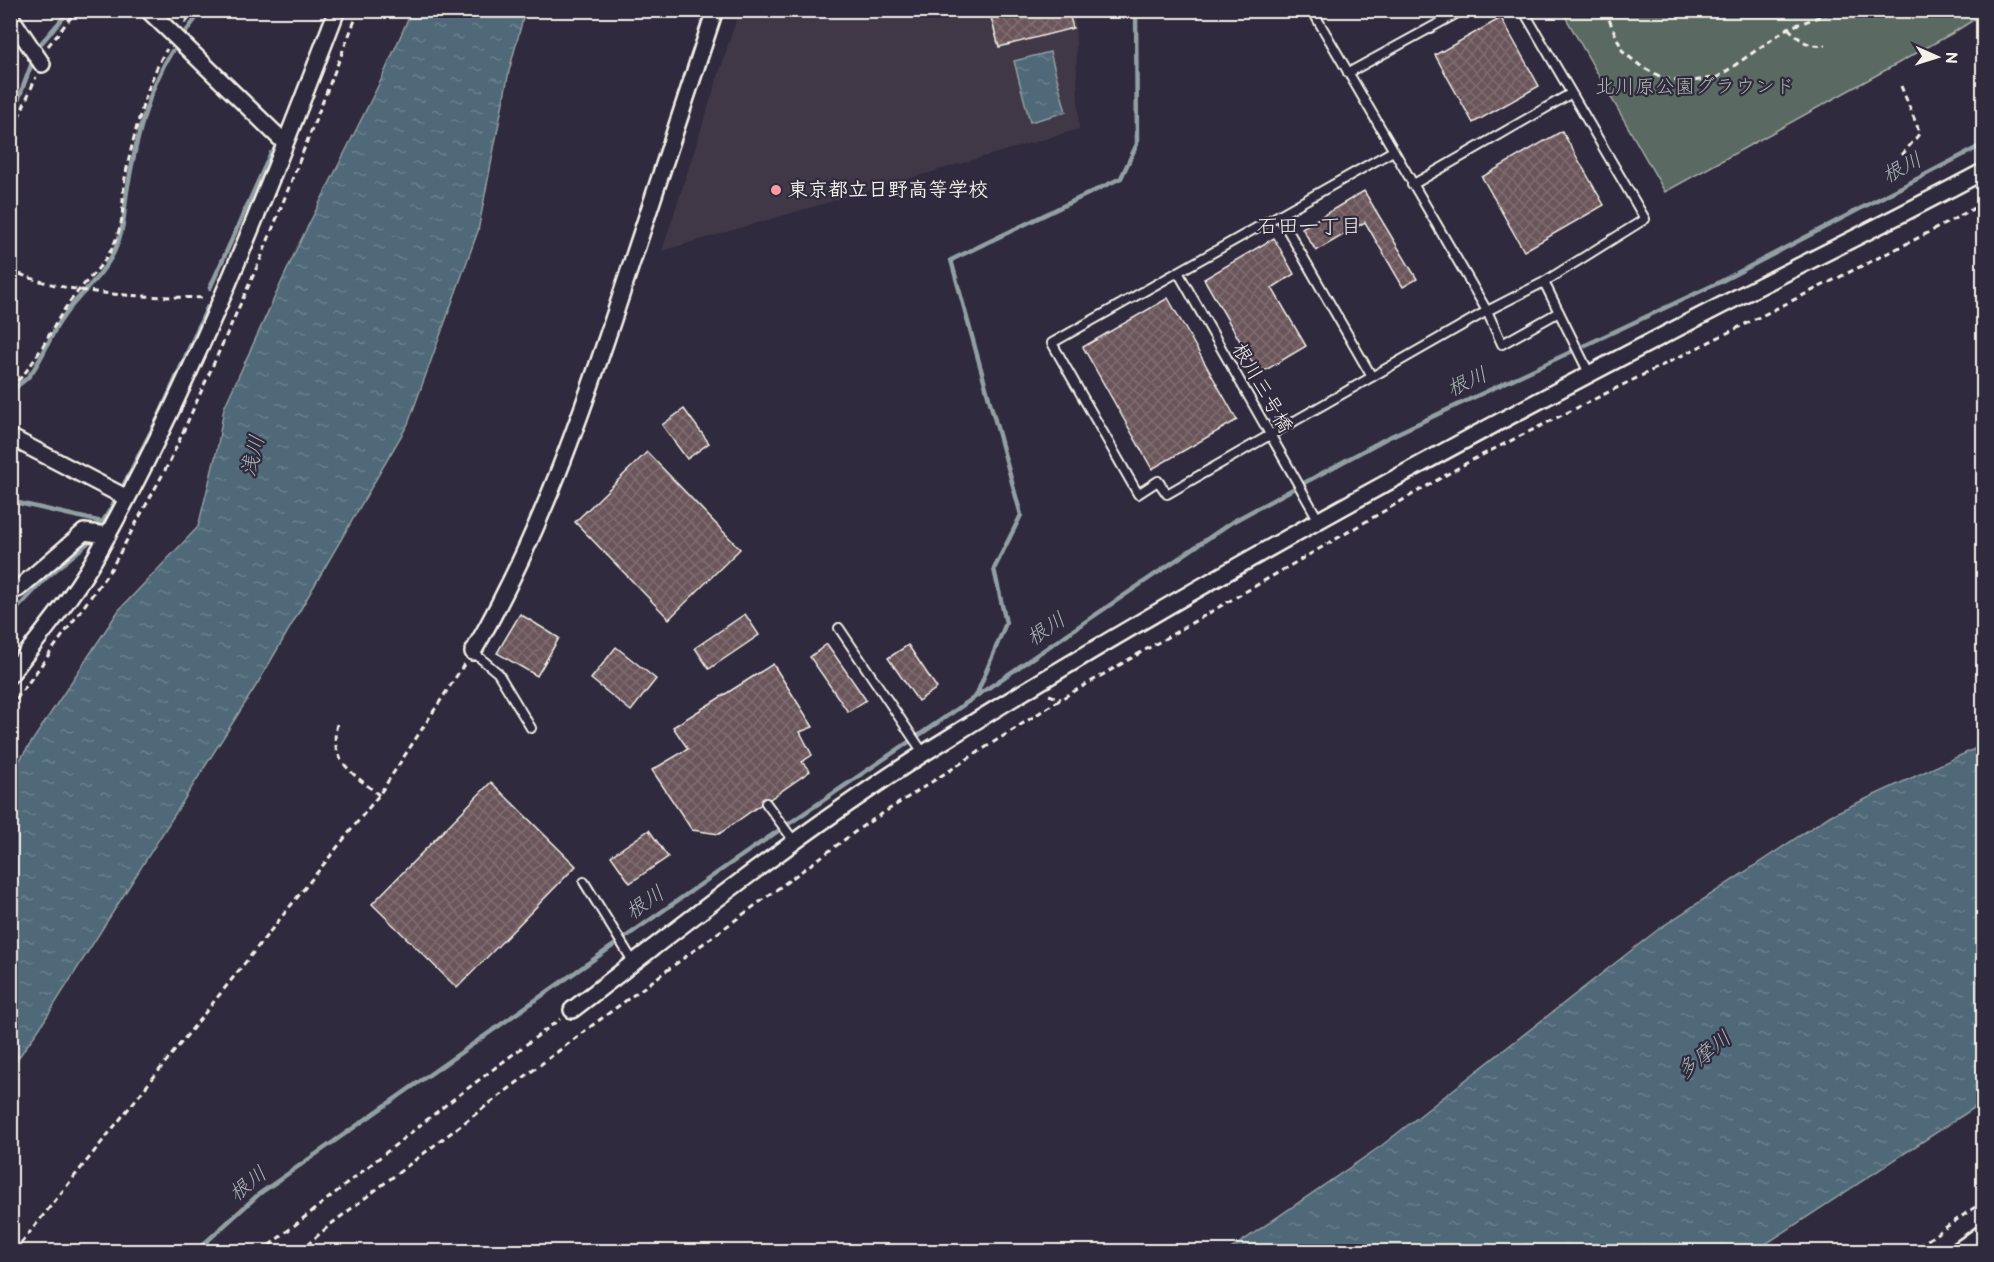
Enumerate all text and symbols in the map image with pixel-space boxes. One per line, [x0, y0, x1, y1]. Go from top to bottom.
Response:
north arrow [1907, 27, 1967, 87]
text: N [1941, 51, 1960, 64]
park label: 北川原公園グラウンド [1595, 75, 1795, 99]
water label: 根川 [1878, 147, 1926, 189]
place label: 東京都立日野高等学校 [788, 178, 988, 202]
marker: 東京都立日野高等学校 [769, 183, 783, 197]
district label: 石田一丁目 [1257, 214, 1362, 239]
street label: 根川三号橋 [1227, 339, 1297, 437]
water label: 根川 [1443, 362, 1491, 402]
water label: 浅川 [236, 433, 270, 479]
water label: 根川 [1022, 607, 1070, 651]
water label: 根川 [621, 881, 669, 925]
water label: 多摩川 [1672, 1025, 1736, 1085]
water label: 根川 [224, 1161, 272, 1207]

